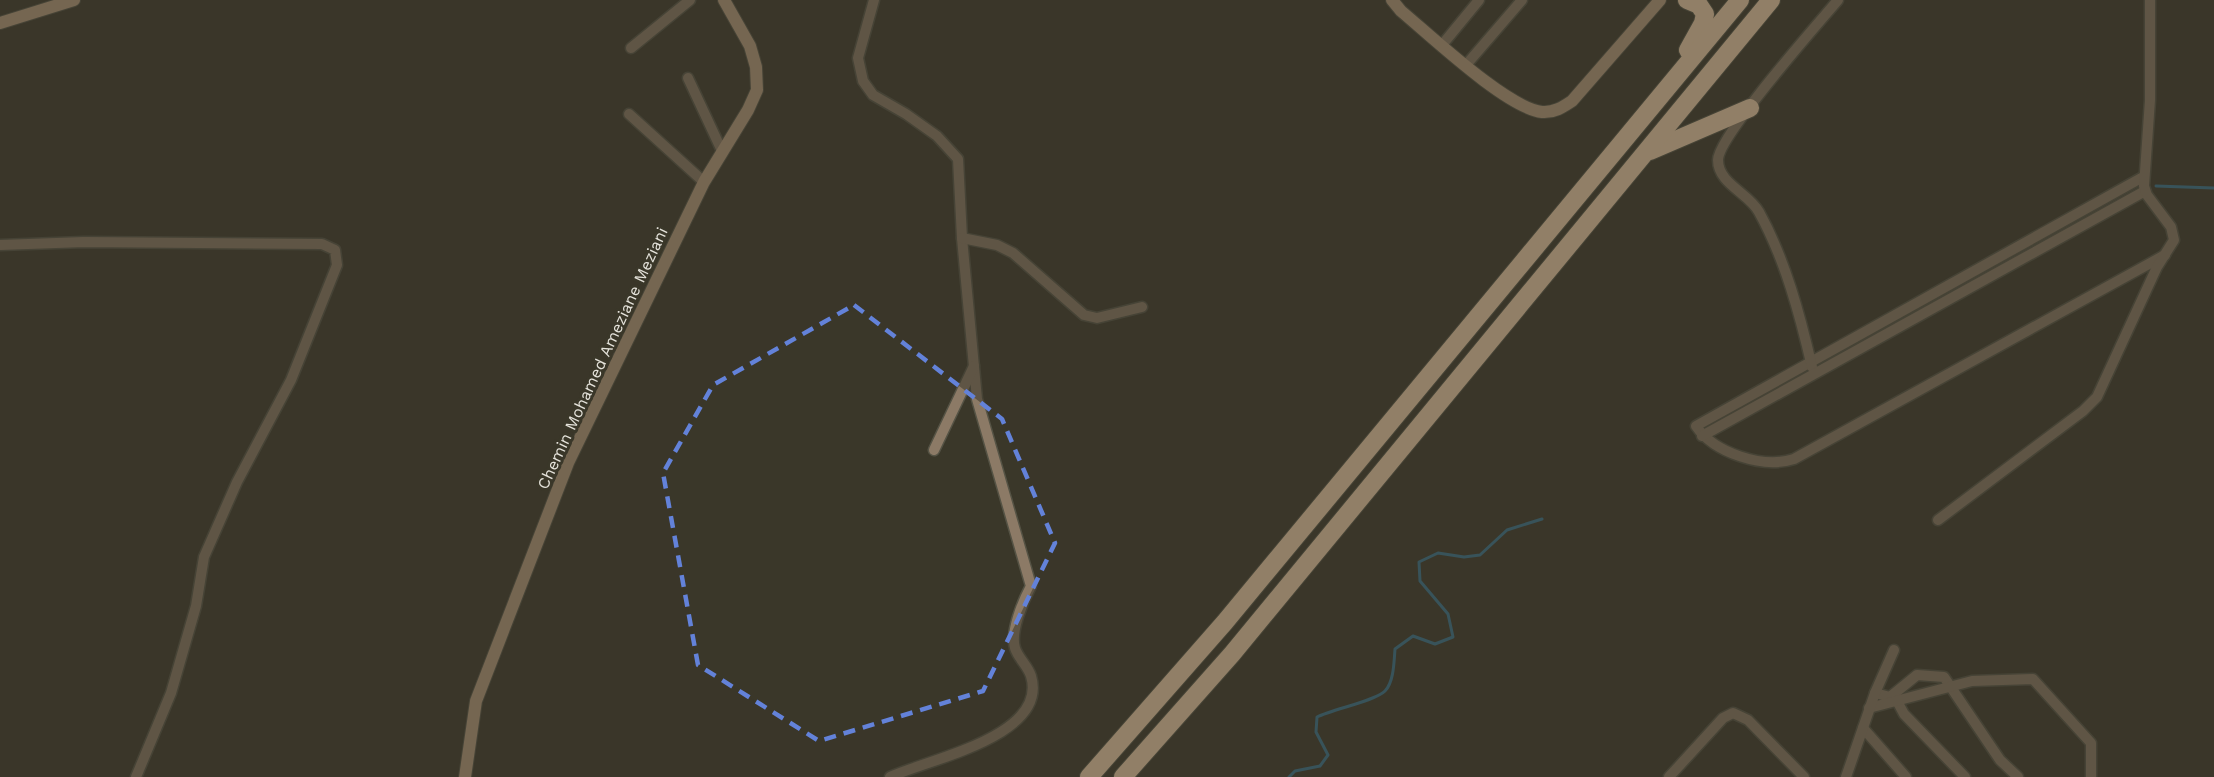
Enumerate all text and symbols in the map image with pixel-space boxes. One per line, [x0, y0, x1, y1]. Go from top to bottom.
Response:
street label: Chemin Mohamed Ameziane Meziani [533, 224, 672, 492]

